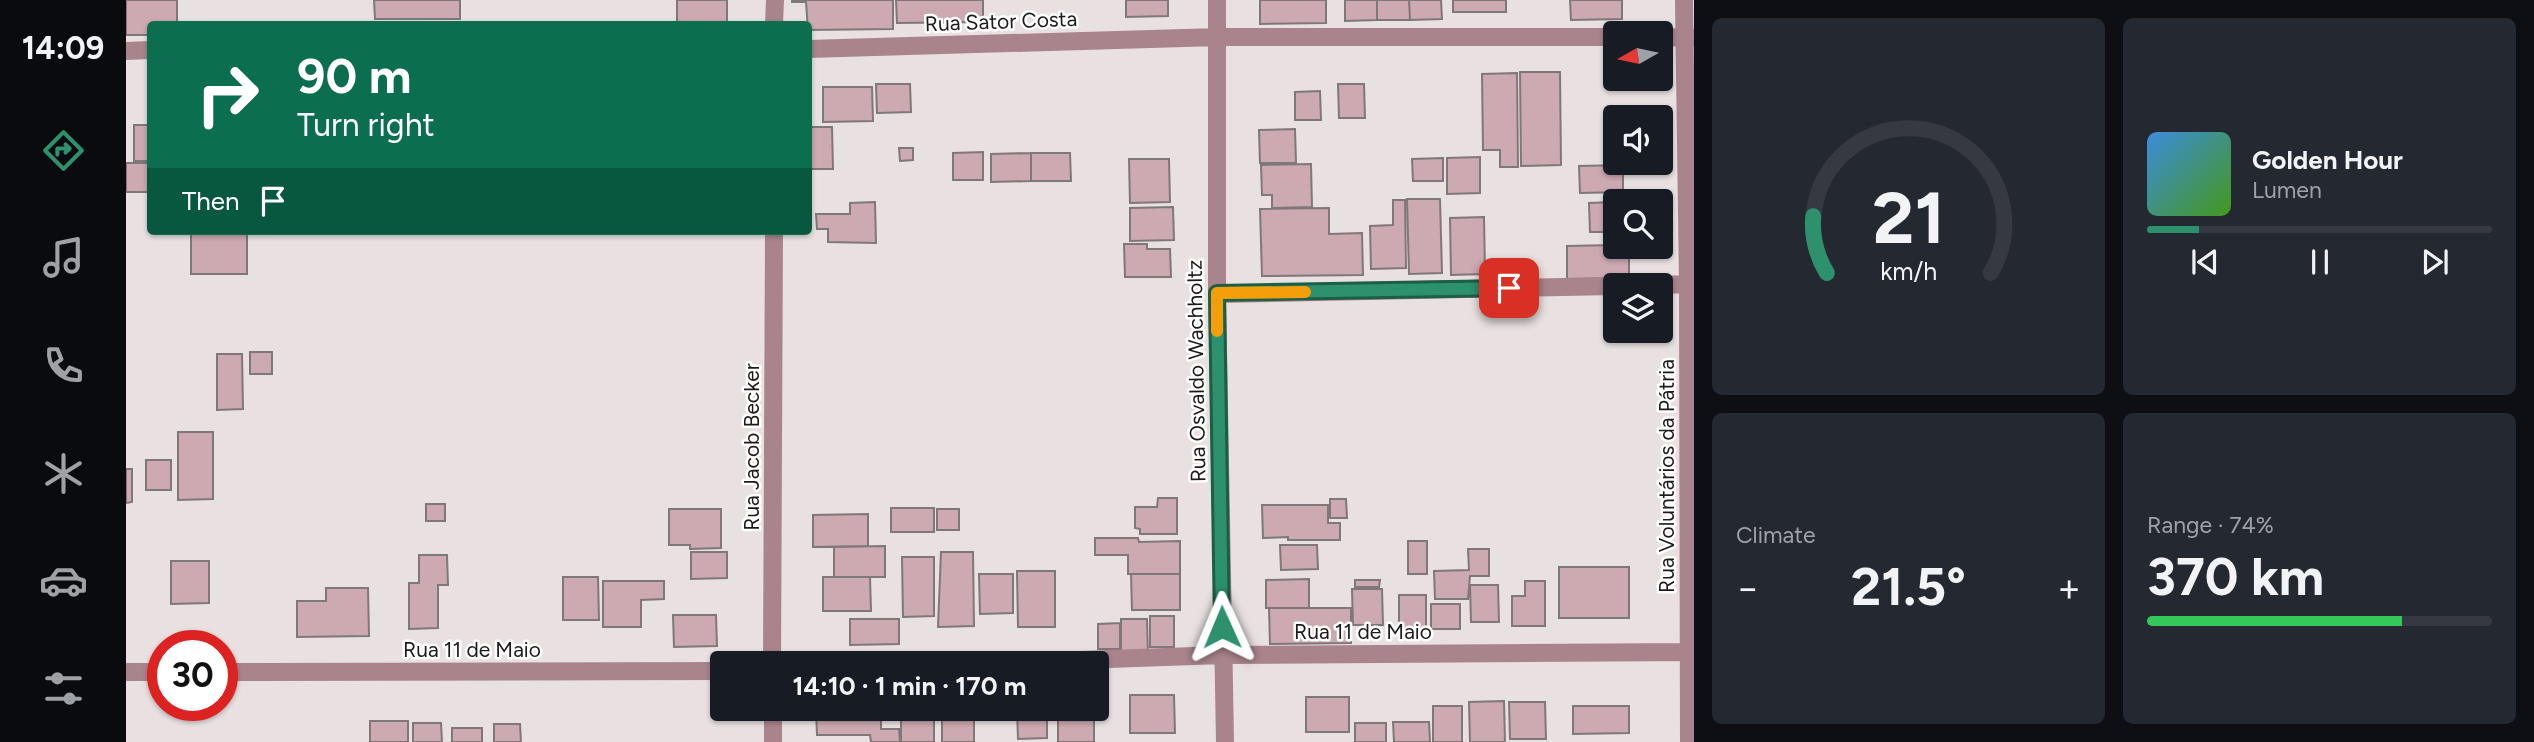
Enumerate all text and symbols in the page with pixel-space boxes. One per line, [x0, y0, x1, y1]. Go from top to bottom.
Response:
street label: Rua Sator Costa [924, 6, 1078, 36]
north arrow [1603, 21, 1673, 91]
map controls [1603, 21, 1673, 343]
text: 14:09 [22, 29, 104, 67]
text: 90 m [297, 46, 412, 105]
icon: right [182, 49, 273, 140]
button: sound [1603, 105, 1673, 175]
text: Turn right [297, 106, 435, 144]
icon: directions [39, 126, 88, 175]
text: Golden Hour [2252, 144, 2403, 176]
text: 21 [1872, 174, 1945, 261]
text: Lumen [2252, 176, 2322, 204]
icon: arrive [254, 182, 292, 220]
text: Then [182, 185, 240, 217]
button: search [1603, 189, 1673, 259]
icon: music [39, 233, 88, 282]
icon: previous [2186, 243, 2224, 281]
icon: pause [2301, 243, 2339, 281]
icon: next [2416, 243, 2454, 281]
text: km/h [1880, 256, 1937, 286]
pin [1479, 258, 1539, 318]
street label: Rua Osvaldo Wachholtz [1182, 260, 1210, 482]
icon: arrive [1490, 269, 1528, 307]
button: layers [1603, 273, 1673, 343]
icon: phone [39, 341, 88, 390]
street label: Rua Voluntários da Pátria [1654, 359, 1679, 593]
street label: Rua Jacob Becker [739, 363, 764, 531]
icon: climate [39, 449, 88, 498]
text: Range · 74% [2147, 511, 2274, 539]
text: Climate [1736, 521, 1815, 549]
text: 370 km [2147, 546, 2324, 608]
icon: car [39, 556, 88, 605]
text: 21.5° [1851, 556, 1966, 618]
text: − [1736, 565, 1760, 611]
text: + [2057, 565, 2081, 611]
position arrow [1185, 590, 1259, 664]
street label: Rua 11 de Maio [1294, 619, 1432, 644]
speed limit sign: 30 [147, 630, 238, 721]
street label: Rua 11 de Maio [403, 637, 541, 662]
icon: filters [39, 664, 88, 713]
text: 14:10 · 1 min · 170 m [793, 670, 1026, 702]

